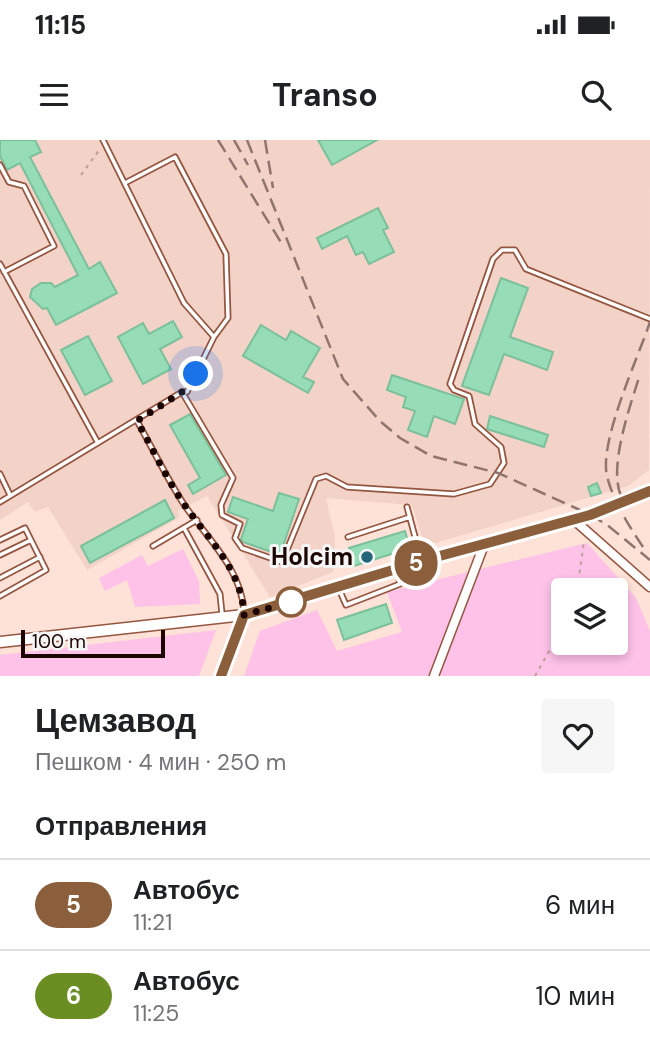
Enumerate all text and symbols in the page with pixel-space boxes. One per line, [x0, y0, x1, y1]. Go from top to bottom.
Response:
text: 11:15 [35, 8, 86, 42]
text: Transo [272, 74, 378, 116]
icon: menu [35, 76, 73, 114]
icon: search [577, 76, 615, 114]
your location [178, 356, 213, 391]
line badge: 5 [393, 540, 439, 586]
place label: Holcim [271, 541, 353, 572]
text: 5 [409, 547, 423, 578]
marker: Holcim [359, 549, 375, 565]
map controls [551, 578, 628, 655]
button: layers [551, 578, 628, 655]
unlabelled marker [276, 587, 306, 617]
scale bar [21, 627, 164, 659]
text: 100 m [32, 629, 86, 654]
text: Цемзавод [35, 699, 196, 742]
button: heart [541, 699, 615, 773]
text: Пешком · 4 мин · 250 m [35, 747, 286, 777]
text: Отправления [35, 809, 207, 843]
text: Автобус [133, 873, 240, 907]
text: 6 мин [545, 888, 615, 922]
text: 5 [66, 889, 81, 920]
text: 11:21 [133, 907, 172, 937]
text: Автобус [133, 964, 240, 998]
text: 10 мин [535, 979, 615, 1013]
text: 6 [66, 980, 81, 1011]
text: 11:25 [133, 998, 179, 1028]

